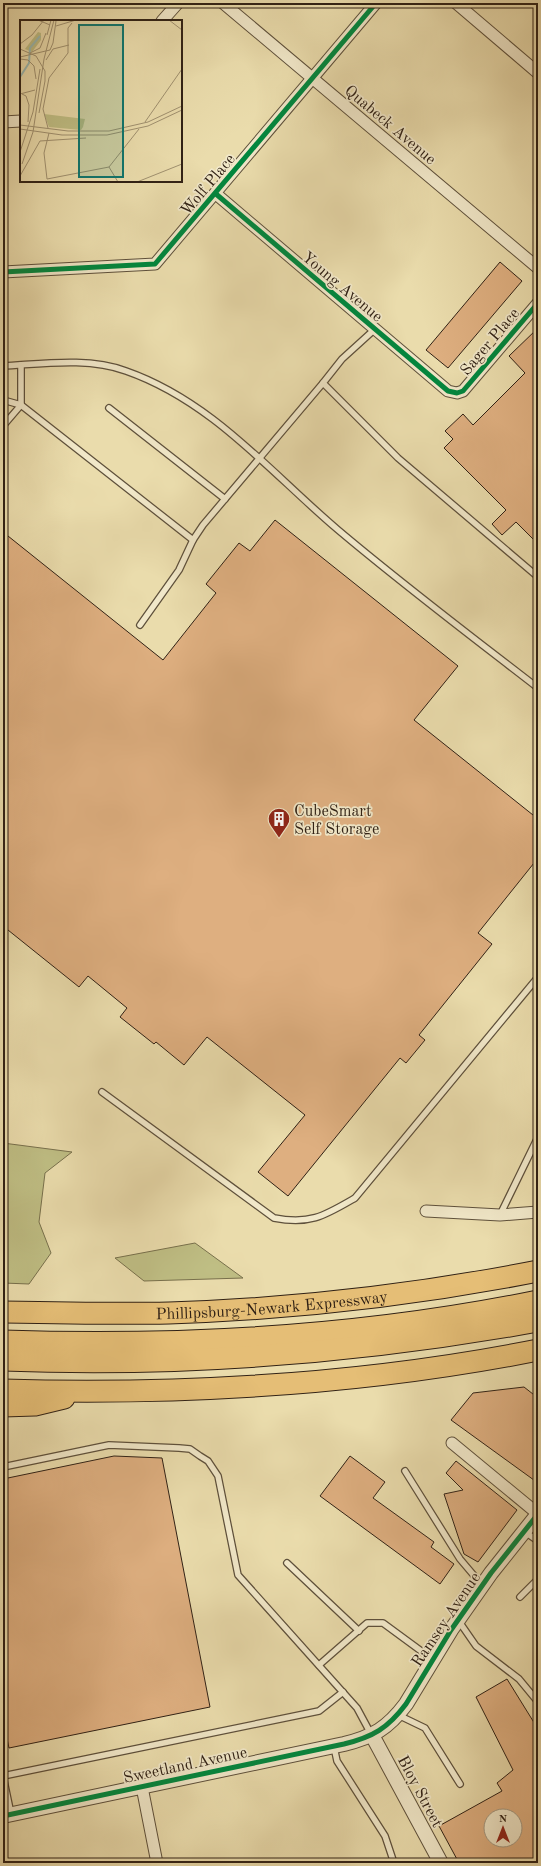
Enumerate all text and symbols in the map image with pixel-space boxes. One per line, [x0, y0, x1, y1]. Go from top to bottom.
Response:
inset map [20, 20, 182, 182]
street label: Quabeck Avenue [341, 83, 438, 168]
street label: Wolf Place [178, 151, 239, 219]
street label: Young Avenue [298, 249, 385, 326]
street label: Sager Place [458, 306, 523, 379]
place label: CubeSmart Self Storage [294, 804, 379, 838]
building icon: CubeSmart Self Storage [266, 806, 292, 839]
street label: Phillipsburg-Newark Expressway [156, 1289, 389, 1323]
street label: Ramsey Avenue [409, 1570, 484, 1670]
street label: Sweetland Avenue [122, 1745, 249, 1787]
street label: Bloy Street [394, 1753, 445, 1831]
north arrow [483, 1808, 523, 1848]
text: N [499, 1814, 508, 1825]

